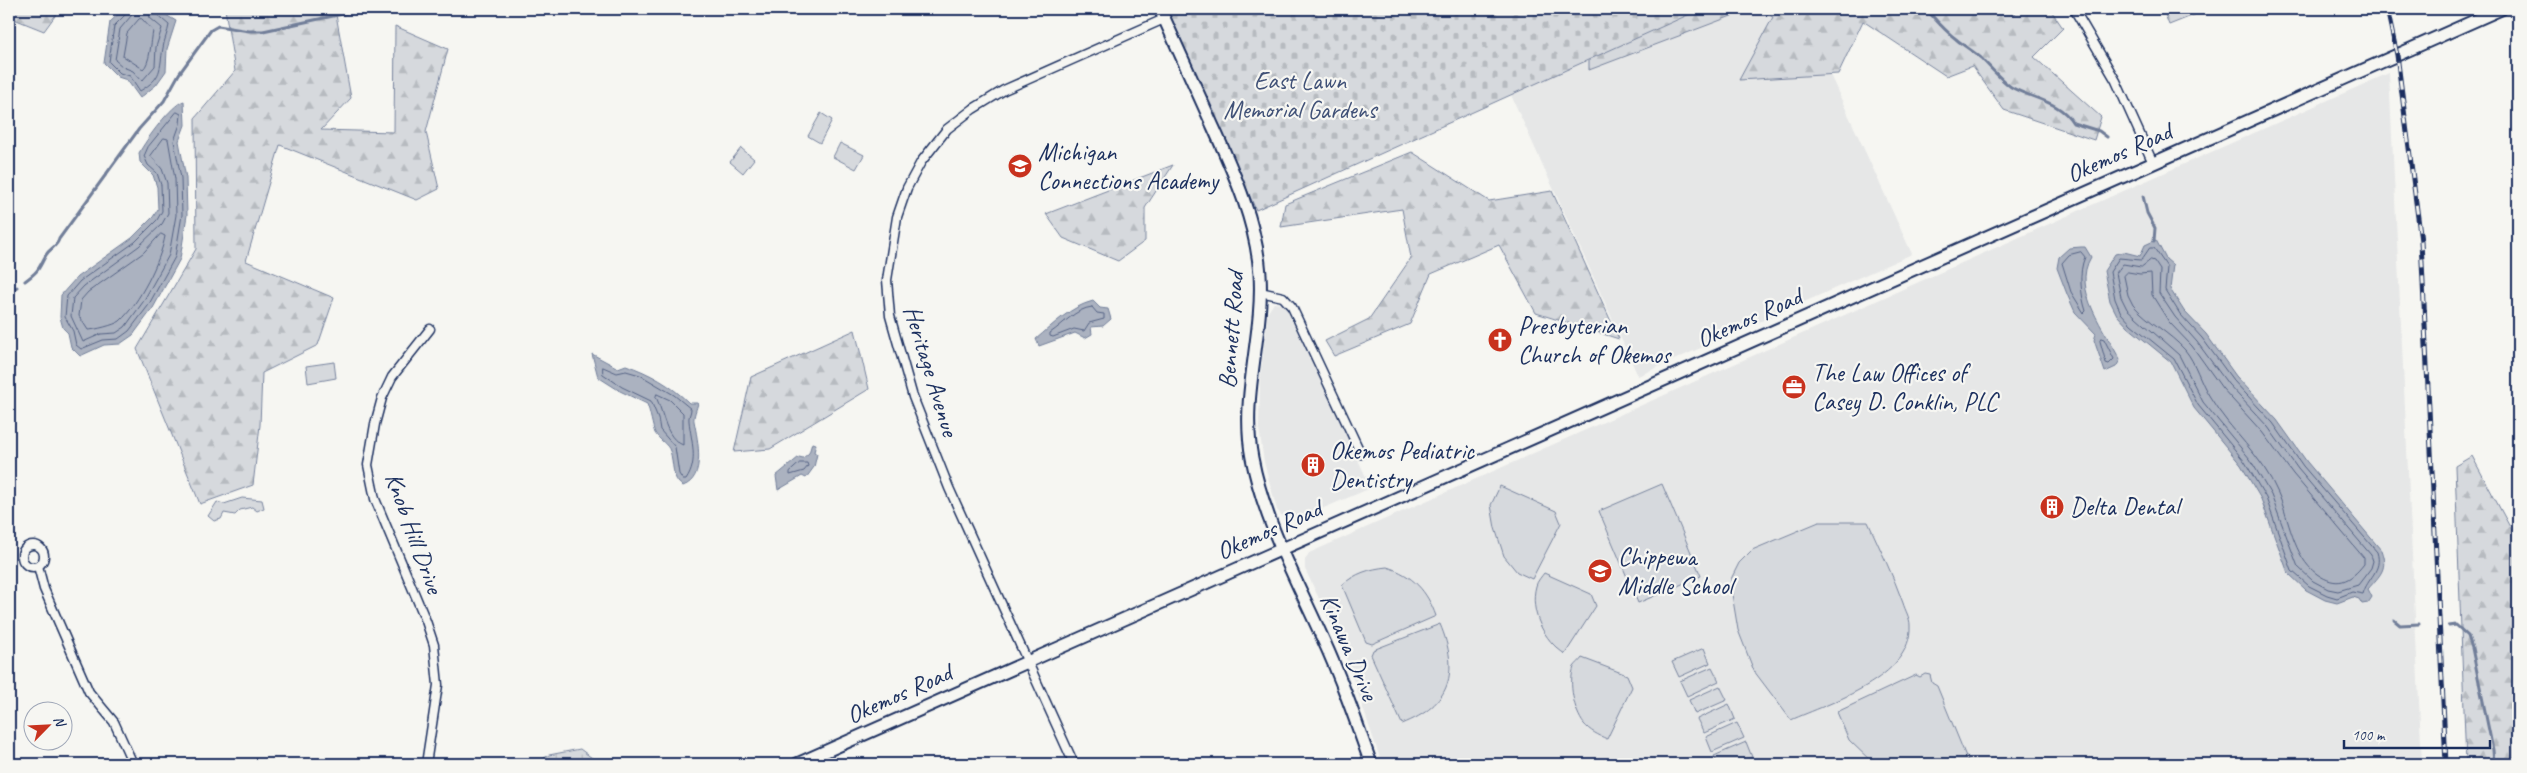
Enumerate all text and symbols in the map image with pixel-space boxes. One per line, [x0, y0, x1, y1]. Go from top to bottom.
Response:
park label: East Lawn Memorial Gardens [1224, 65, 1379, 126]
street label: Okemos Road [2062, 114, 2180, 190]
place label: Michigan Connections Academy [1038, 136, 1221, 197]
school or university icon: Michigan Connections Academy [1007, 153, 1033, 179]
street label: Bennett Road [1211, 266, 1251, 390]
street label: Okemos Road [1692, 279, 1810, 355]
street label: Heritage Avenue [896, 302, 967, 442]
place label: Presbyterian Church of Okemos [1518, 310, 1673, 371]
church icon: Presbyterian Church of Okemos [1487, 327, 1513, 353]
place label: The Law Offices of Casey D. Conklin, PLC [1812, 357, 2000, 418]
office icon: The Law Offices of Casey D. Conklin, PLC [1781, 374, 1807, 400]
place label: Okemos Pediatric Dentistry [1330, 435, 1475, 496]
building icon: Okemos Pediatric Dentistry [1300, 452, 1326, 478]
street label: Knob Hill Drive [377, 468, 451, 600]
street label: Okemos Road [1212, 491, 1330, 567]
place label: Delta Dental [2070, 491, 2184, 523]
building icon: Delta Dental [2039, 494, 2065, 520]
place label: Chippewa Middle School [1618, 541, 1738, 602]
school or university icon: Chippewa Middle School [1587, 558, 1613, 584]
street label: Kinawa Drive [1312, 589, 1386, 707]
street label: Okemos Road [842, 655, 960, 731]
north arrow [22, 700, 72, 750]
text: N [50, 713, 70, 730]
scale bar [2344, 718, 2491, 750]
text: 100 m [2352, 726, 2386, 745]

